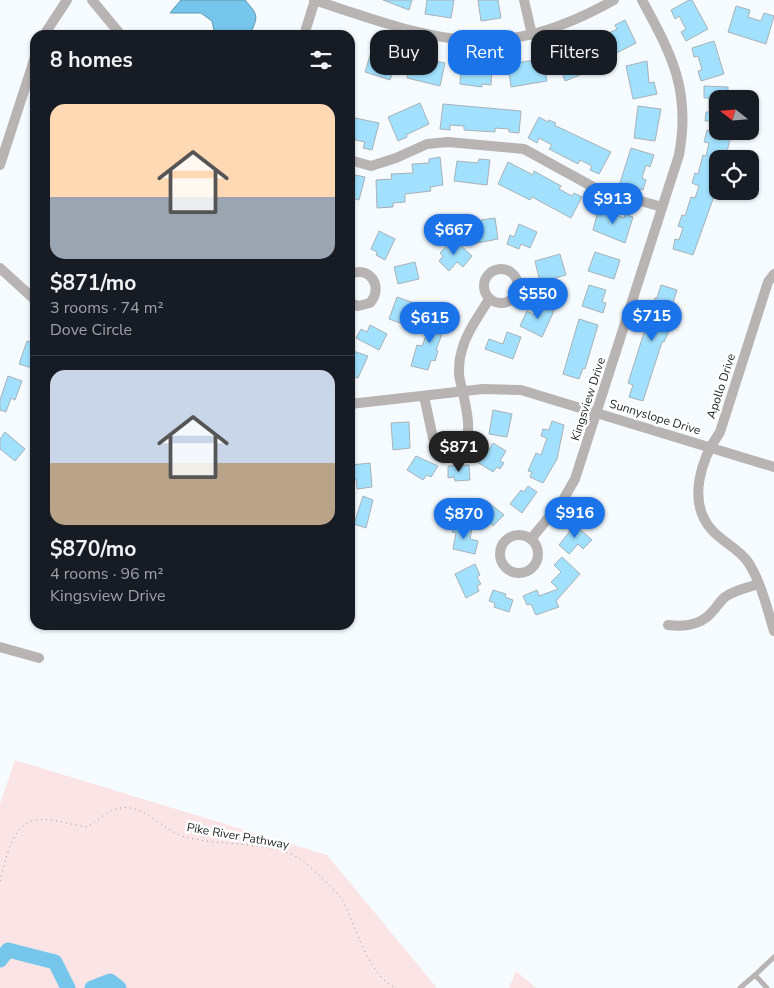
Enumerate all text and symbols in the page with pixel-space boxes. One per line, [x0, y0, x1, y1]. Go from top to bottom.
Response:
chip: Buy [370, 30, 438, 75]
chip: Rent [448, 30, 521, 75]
chip: Filters [531, 30, 617, 75]
text: 8 homes [50, 46, 133, 74]
icon: filters [307, 46, 335, 74]
north arrow [709, 90, 759, 140]
map controls [709, 90, 759, 200]
icon: home [148, 137, 238, 227]
button: locate [709, 150, 759, 200]
pin: $913 [583, 182, 643, 225]
text: $913 [594, 188, 632, 210]
pin: $667 [424, 214, 484, 256]
text: $667 [435, 219, 473, 241]
text: $871/mo [50, 269, 136, 297]
pin: $550 [508, 278, 568, 320]
text: $550 [519, 283, 557, 305]
text: 3 rooms · 74 m² [50, 297, 163, 319]
pin: $715 [622, 300, 682, 342]
pin: $615 [400, 302, 460, 344]
text: $715 [633, 305, 671, 327]
text: $615 [411, 307, 449, 329]
text: Dove Circle [50, 319, 132, 341]
street label: Apollo Drive [703, 351, 739, 421]
street label: Kingsview Drive [567, 355, 609, 443]
street label: Sunnyslope Drive [607, 396, 703, 438]
icon: home [148, 402, 238, 492]
pin: $871 [429, 430, 489, 473]
text: $871 [440, 436, 478, 458]
pin: $916 [545, 496, 605, 539]
pin: $870 [434, 498, 494, 540]
text: $916 [556, 502, 594, 524]
text: $870 [445, 503, 483, 525]
text: $870/mo [50, 535, 136, 563]
text: 4 rooms · 96 m² [50, 563, 163, 585]
text: Kingsview Drive [50, 585, 166, 607]
street label: Pike River Pathway [186, 819, 291, 853]

